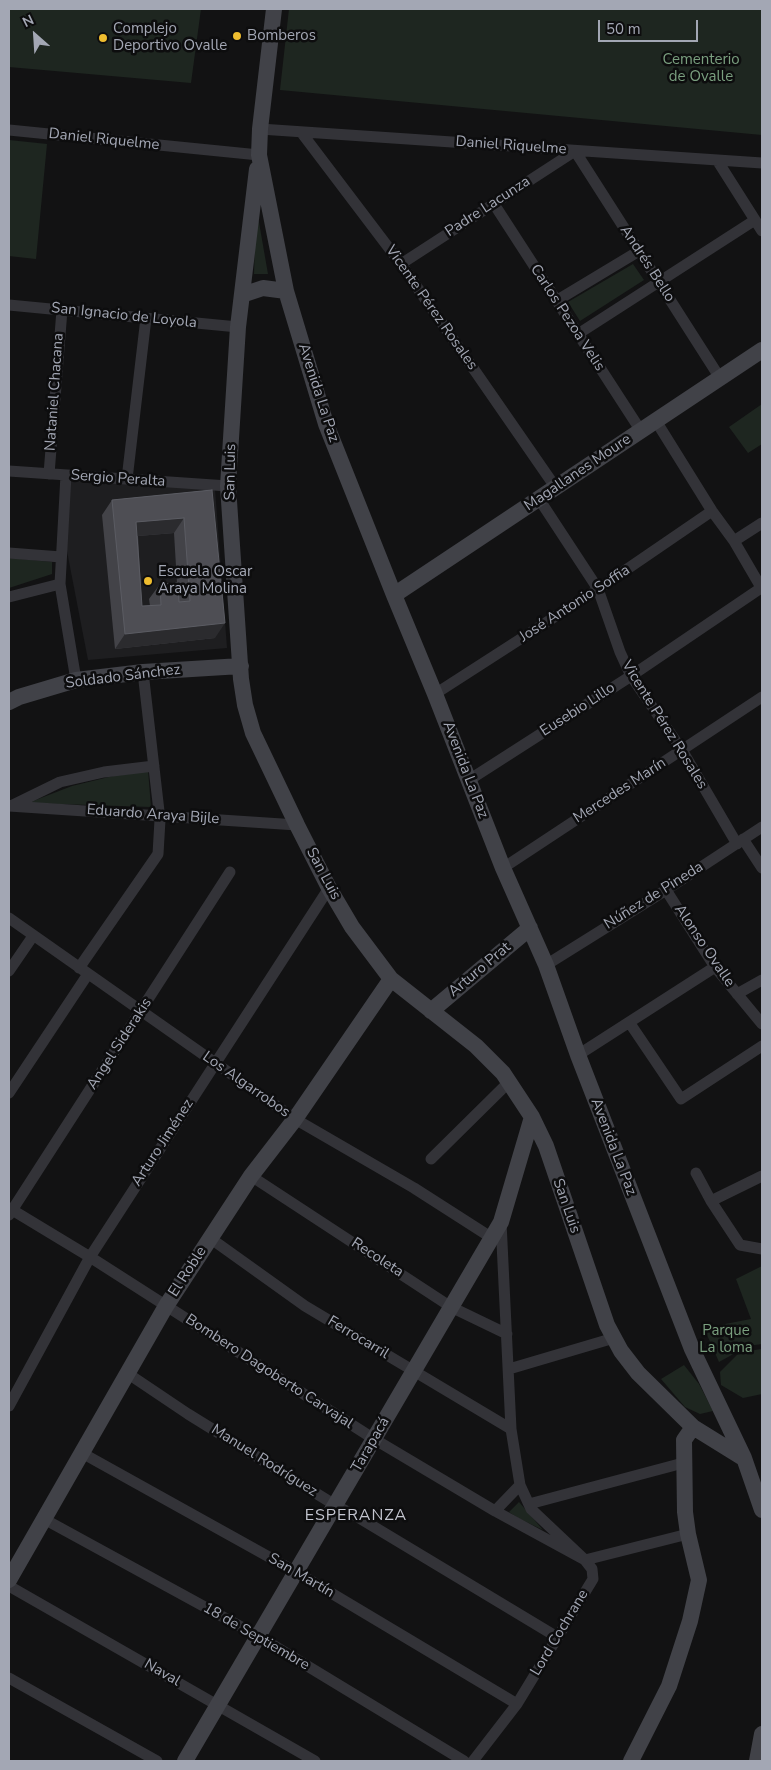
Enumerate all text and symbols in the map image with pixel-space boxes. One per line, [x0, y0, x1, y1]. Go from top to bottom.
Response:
north arrow [10, 10, 60, 60]
text: N [19, 10, 37, 32]
scale bar [601, 10, 701, 42]
text: 50 m [606, 19, 641, 39]
place label: Complejo Deportivo Ovalle [113, 20, 227, 55]
place label: Bomberos [247, 27, 316, 45]
marker: Bomberos [231, 30, 243, 42]
marker: Complejo Deportivo Ovalle [97, 32, 109, 44]
park label: Cementerio de Ovalle [662, 51, 740, 86]
street label: Daniel Riquelme [48, 125, 160, 155]
street label: Daniel Riquelme [455, 133, 567, 159]
street label: Padre Lacunza [442, 173, 534, 241]
street label: Andrés Bello [616, 222, 678, 306]
street label: Vicente Pérez Rosales [381, 242, 481, 374]
street label: Carlos Pezoa Velis [526, 261, 608, 375]
street label: San Ignacio de Loyola [50, 299, 198, 333]
street label: Nataniel Chacana [42, 332, 68, 452]
street label: Avenida La Paz [294, 341, 342, 445]
street label: Magallanes Moure [521, 431, 635, 515]
street label: San Luis [222, 444, 240, 500]
street label: Sergio Peralta [70, 467, 166, 491]
street label: José Antonio Soffia [516, 562, 634, 646]
place label: Escuela Oscar Araya Molina [158, 563, 252, 598]
marker: Escuela Oscar Araya Molina [142, 575, 154, 587]
street label: Vicente Pérez Rosales [617, 657, 711, 793]
street label: Soldado Sánchez [65, 661, 181, 693]
street label: Eusebio Lillo [537, 679, 619, 741]
street label: Avenida La Paz [438, 719, 492, 821]
street label: Mercedes Marín [570, 754, 670, 828]
street label: Eduardo Araya Bijle [86, 801, 220, 829]
street label: San Luis [302, 845, 344, 903]
street label: Núñez de Pineda [601, 858, 707, 934]
street label: Alonso Ovalle [670, 901, 738, 991]
street label: Arturo Prat [445, 939, 515, 1001]
street label: Angel Siderakis [84, 995, 156, 1093]
street label: Los Algarrobos [199, 1048, 293, 1122]
street label: Arturo Jiménez [128, 1096, 198, 1190]
street label: Avenida La Paz [586, 1096, 640, 1198]
street label: San Luis [548, 1176, 584, 1236]
street label: Recoleta [348, 1235, 406, 1281]
street label: El Roble [165, 1243, 211, 1301]
street label: Bombero Dagoberto Carvajal [182, 1311, 356, 1433]
street label: Ferrocarril [324, 1313, 392, 1363]
park label: Parque La loma [699, 1322, 753, 1357]
street label: Tarapacá [348, 1414, 394, 1476]
street label: Manuel Rodríguez [208, 1421, 320, 1501]
district label: ESPERANZA [304, 1506, 408, 1526]
street label: San Martín [265, 1550, 337, 1602]
street label: Lord Cochrane [527, 1587, 593, 1679]
street label: 18 de Septiembre [200, 1599, 312, 1675]
street label: Naval [141, 1655, 183, 1691]

